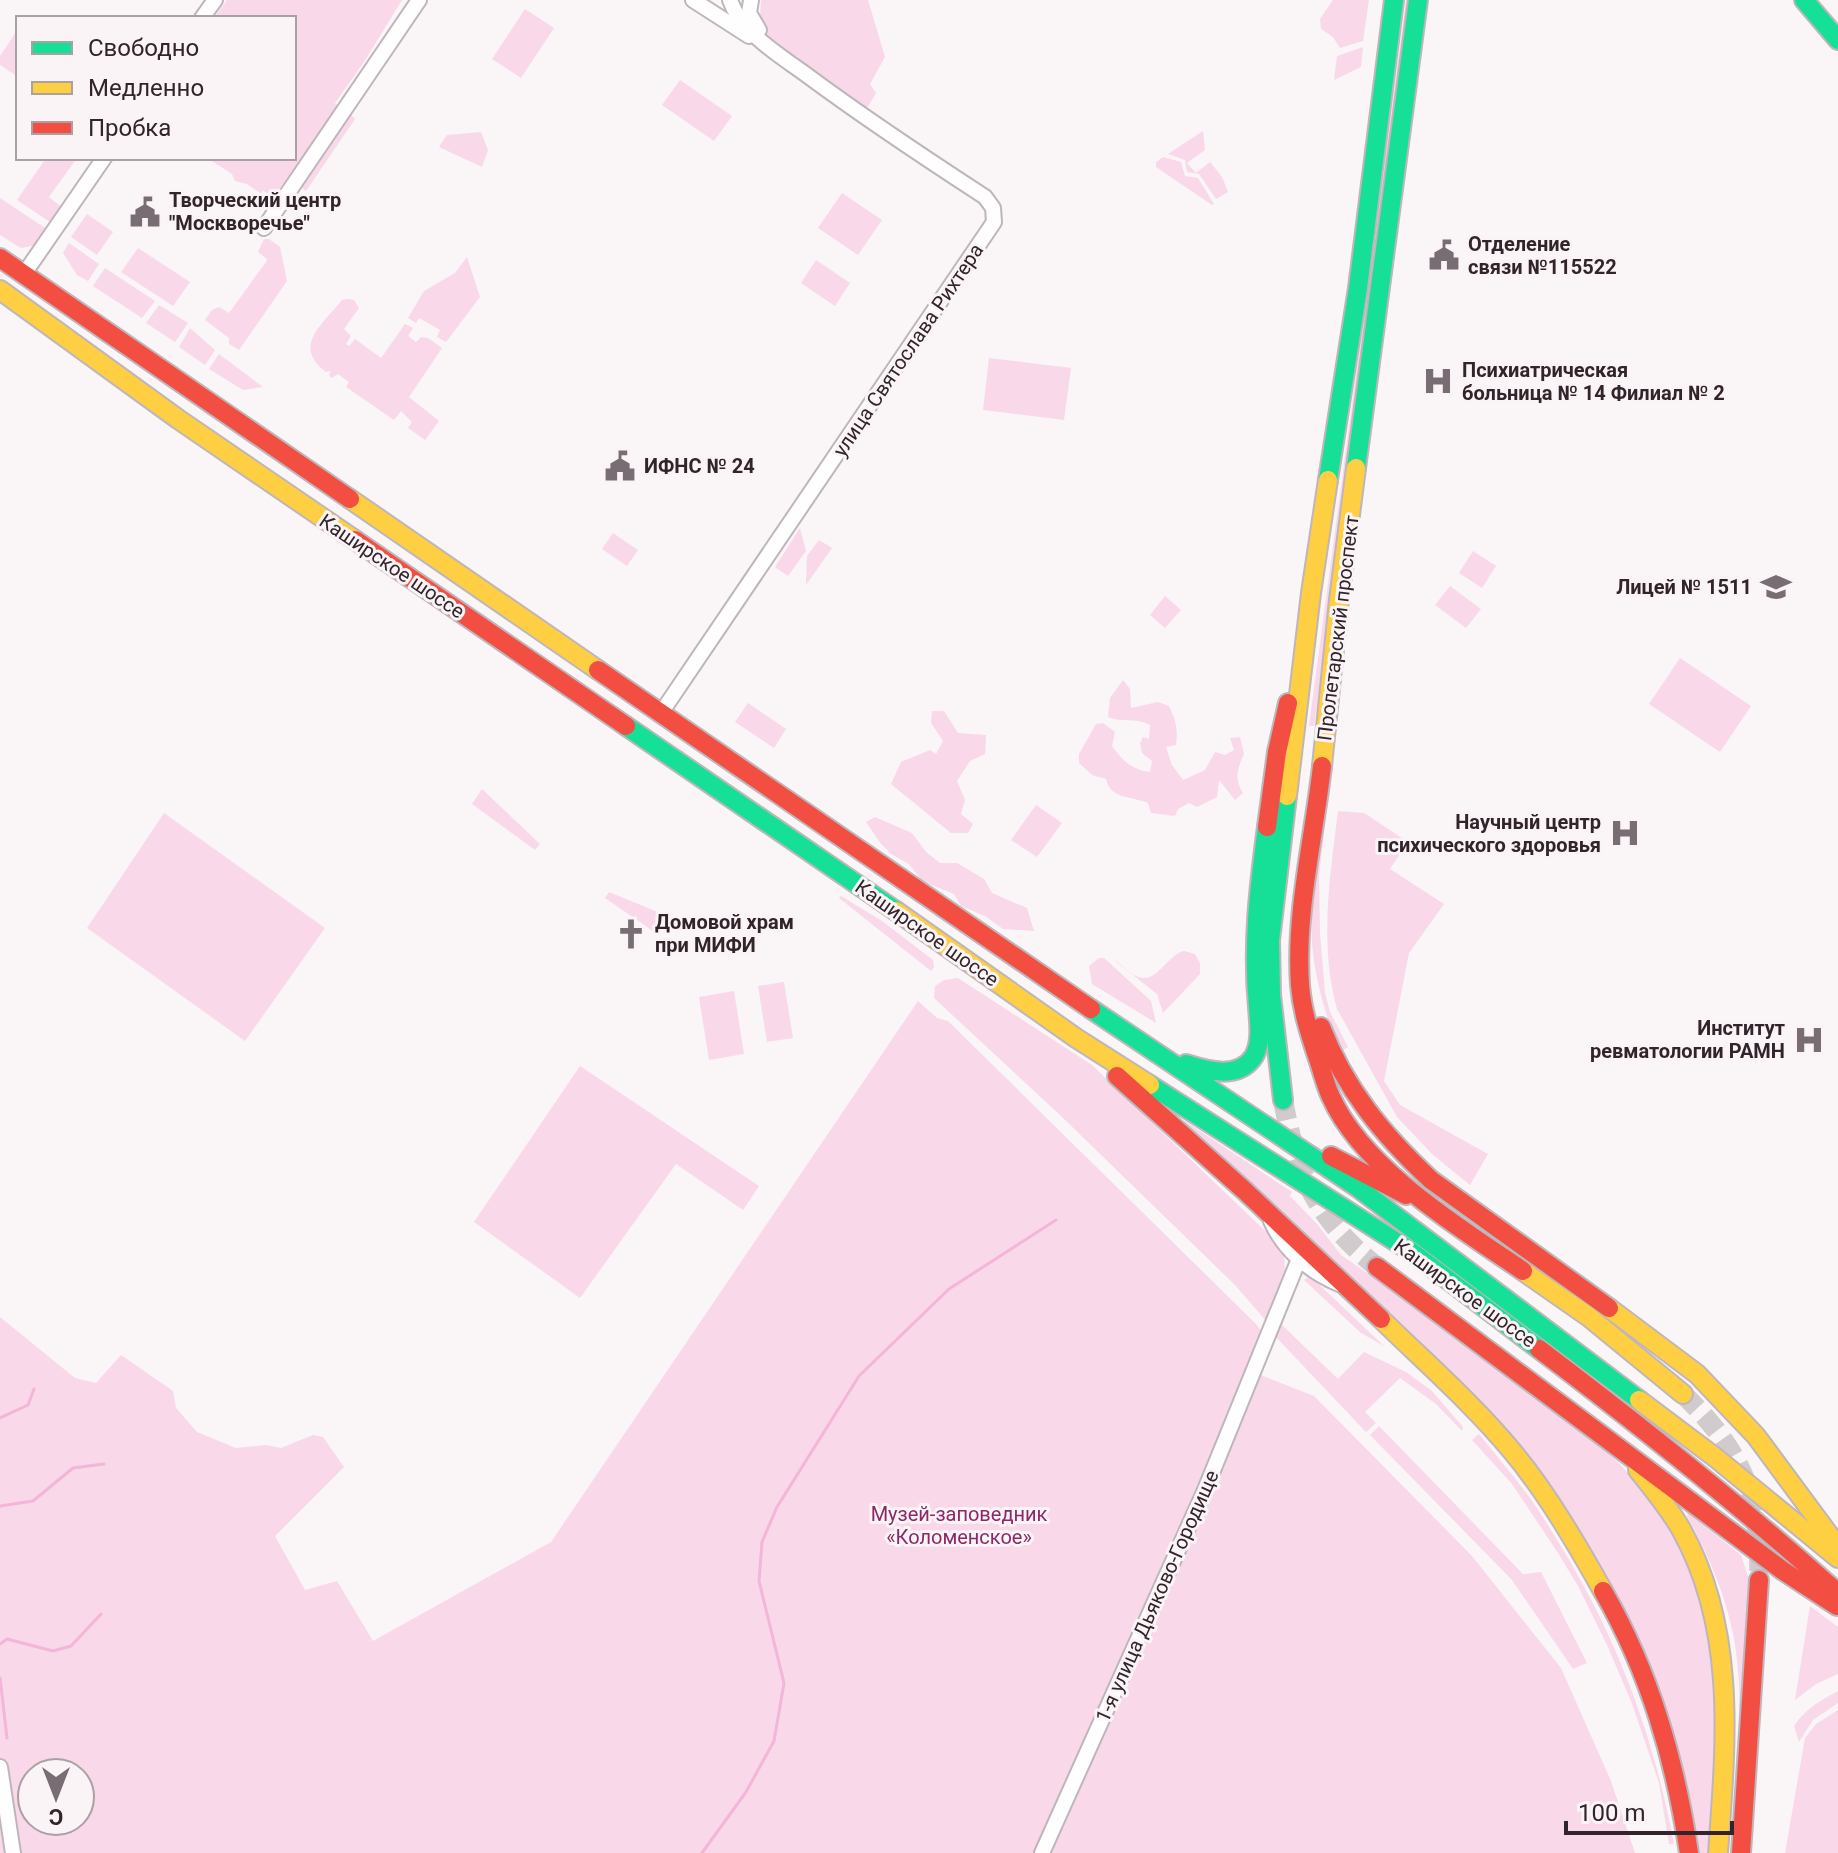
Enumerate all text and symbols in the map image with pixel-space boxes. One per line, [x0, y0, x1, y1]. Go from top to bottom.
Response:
legend [16, 16, 296, 160]
text: Свободно [88, 34, 199, 62]
text: Медленно [88, 74, 204, 102]
text: Пробка [88, 114, 171, 142]
place label: Творческий центр "Москворечье" [169, 188, 341, 235]
public building icon: Творческий центр "Москворечье" [128, 195, 162, 229]
place label: Отделение связи №115522 [1468, 232, 1617, 279]
public building icon: Отделение связи №115522 [1427, 238, 1461, 272]
street label: улица Святослава Рихтера [828, 239, 988, 461]
place label: Психиатрическая больница № 14 Филиал № 2 [1462, 358, 1725, 405]
hospital icon: Психиатрическая больница № 14 Филиал № 2 [1421, 364, 1455, 398]
public building icon: ИФНС № 24 [603, 449, 637, 483]
place label: ИФНС № 24 [644, 454, 755, 478]
street label: Каширское шоссе [315, 509, 469, 623]
street label: Пролетарский проспект [1312, 514, 1364, 742]
school or university icon: Лицей № 1511 [1759, 570, 1793, 604]
place label: Лицей № 1511 [1616, 575, 1752, 599]
place label: Научный центр психического здоровья [1377, 810, 1601, 857]
hospital icon: Научный центр психического здоровья [1608, 816, 1642, 850]
street label: Каширское шоссе [851, 874, 1003, 992]
place label: Домовой храм при МИФИ [655, 910, 794, 957]
church icon: Домовой храм при МИФИ [614, 917, 648, 951]
place label: Институт ревматологии РАМН [1590, 1016, 1785, 1063]
hospital icon: Институт ревматологии РАМН [1792, 1023, 1826, 1057]
street label: Каширское шоссе [1389, 1233, 1541, 1353]
street label: 1-я улица Дьяково-Городище [1090, 1466, 1224, 1726]
park label: Музей-заповедник «Коломенское» [871, 1502, 1048, 1549]
north arrow [16, 1757, 96, 1837]
scale bar [1566, 1785, 1732, 1835]
text: 100 m [1578, 1799, 1645, 1827]
text: С [49, 1804, 63, 1829]

